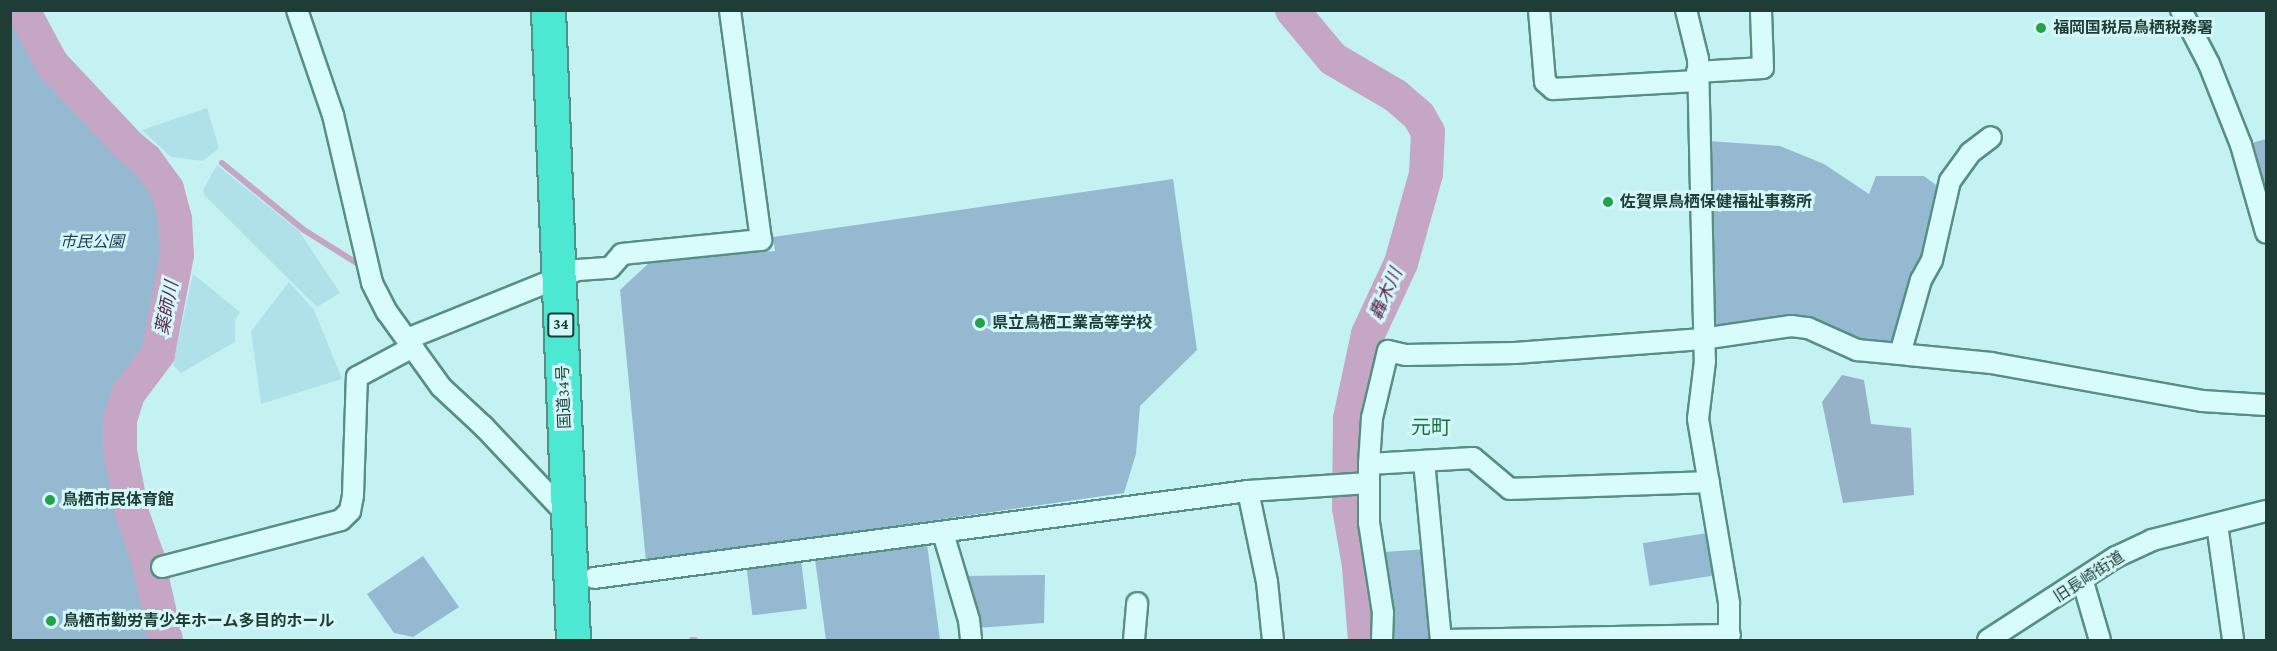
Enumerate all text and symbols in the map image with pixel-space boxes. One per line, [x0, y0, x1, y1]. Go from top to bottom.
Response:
place label: 福岡国税局鳥栖税務署 [2053, 18, 2213, 38]
marker: 福岡国税局鳥栖税務署 [2034, 21, 2048, 35]
place label: 佐賀県鳥栖保健福祉事務所 [1620, 192, 1812, 212]
marker: 佐賀県鳥栖保健福祉事務所 [1601, 195, 1615, 209]
park label: 市民公園 [60, 232, 124, 252]
water label: 轟木川 [1365, 265, 1407, 323]
water label: 薬師川 [151, 279, 183, 337]
road number: 34 [546, 313, 576, 337]
place label: 県立鳥栖工業高等学校 [992, 313, 1152, 333]
marker: 県立鳥栖工業高等学校 [973, 316, 987, 330]
street label: 国道34号 [553, 365, 575, 429]
district label: 元町 [1411, 415, 1451, 439]
place label: 鳥栖市民体育館 [62, 490, 174, 510]
marker: 鳥栖市民体育館 [43, 493, 57, 507]
street label: 旧長崎街道 [2050, 547, 2128, 607]
place label: 鳥栖市勤労青少年ホーム多目的ホール [63, 611, 335, 631]
marker: 鳥栖市勤労青少年ホーム多目的ホール [44, 614, 58, 628]

